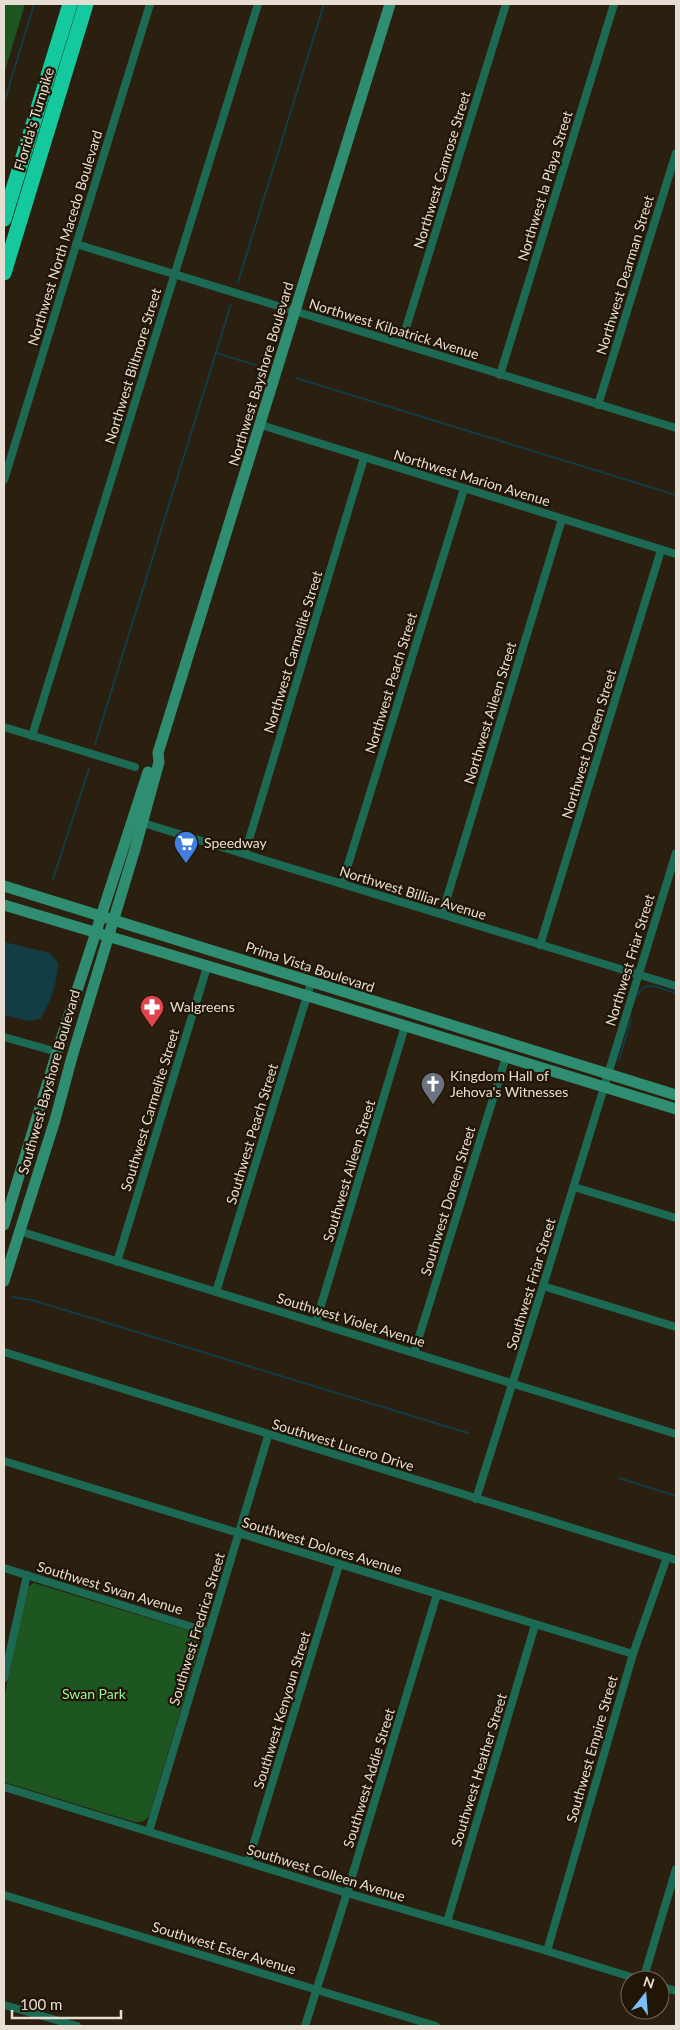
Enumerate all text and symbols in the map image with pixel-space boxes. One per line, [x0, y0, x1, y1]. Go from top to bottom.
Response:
street label: Florida's Turnpike [10, 65, 57, 172]
street label: Northwest Camrose Street [409, 89, 474, 251]
street label: Northwest la Playa Street [514, 109, 575, 263]
street label: Northwest North Macedo Boulevard [24, 128, 105, 348]
street label: Northwest Dearman Street [592, 193, 657, 357]
street label: Northwest Bayshore Boulevard [224, 280, 297, 468]
street label: Northwest Biltmore Street [101, 286, 164, 446]
street label: Northwest Kilpatrick Avenue [307, 295, 481, 362]
street label: Northwest Marion Avenue [392, 446, 552, 509]
street label: Northwest Carmelite Street [260, 569, 325, 735]
street label: Northwest Peach Street [361, 610, 420, 755]
street label: Northwest Aileen Street [460, 640, 519, 786]
street label: Northwest Doreen Street [558, 667, 619, 821]
supermarket icon: Speedway [173, 830, 199, 864]
place label: Speedway [204, 834, 268, 851]
street label: Northwest Billiar Avenue [338, 862, 489, 923]
street label: Northwest Friar Street [601, 892, 658, 1028]
street label: Prima Vista Boulevard [243, 938, 377, 995]
street label: Southwest Bayshore Boulevard [14, 988, 83, 1176]
pharmacy icon: Walgreens [139, 994, 165, 1028]
place label: Walgreens [170, 998, 235, 1015]
street label: Southwest Carmelite Street [117, 1027, 182, 1193]
street label: Southwest Peach Street [222, 1061, 281, 1206]
place label: Kingdom Hall of Jehova's Witnesses [450, 1067, 568, 1100]
church icon: Kingdom Hall of Jehova's Witnesses [420, 1071, 446, 1105]
street label: Southwest Aileen Street [319, 1098, 378, 1244]
street label: Southwest Doreen Street [417, 1124, 478, 1278]
street label: Southwest Friar Street [502, 1216, 559, 1352]
street label: Southwest Violet Avenue [275, 1289, 427, 1350]
street label: Southwest Lucero Drive [270, 1415, 416, 1474]
street label: Southwest Dolores Avenue [240, 1513, 404, 1578]
street label: Southwest Fredrica Street [165, 1550, 228, 1707]
street label: Southwest Swan Avenue [35, 1557, 185, 1618]
street label: Southwest Kenyoun Street [249, 1629, 314, 1791]
street label: Southwest Empire Street [562, 1673, 621, 1824]
park label: Swan Park [62, 1685, 127, 1702]
street label: Southwest Heather Street [447, 1691, 510, 1848]
street label: Southwest Addie Street [339, 1706, 398, 1850]
street label: Southwest Colleen Avenue [245, 1840, 407, 1905]
street label: Southwest Ester Avenue [150, 1918, 298, 1978]
north arrow [620, 1970, 670, 2020]
text: N [641, 1972, 657, 1992]
scale bar [12, 1988, 121, 2020]
text: 100 m [20, 1995, 62, 2013]

